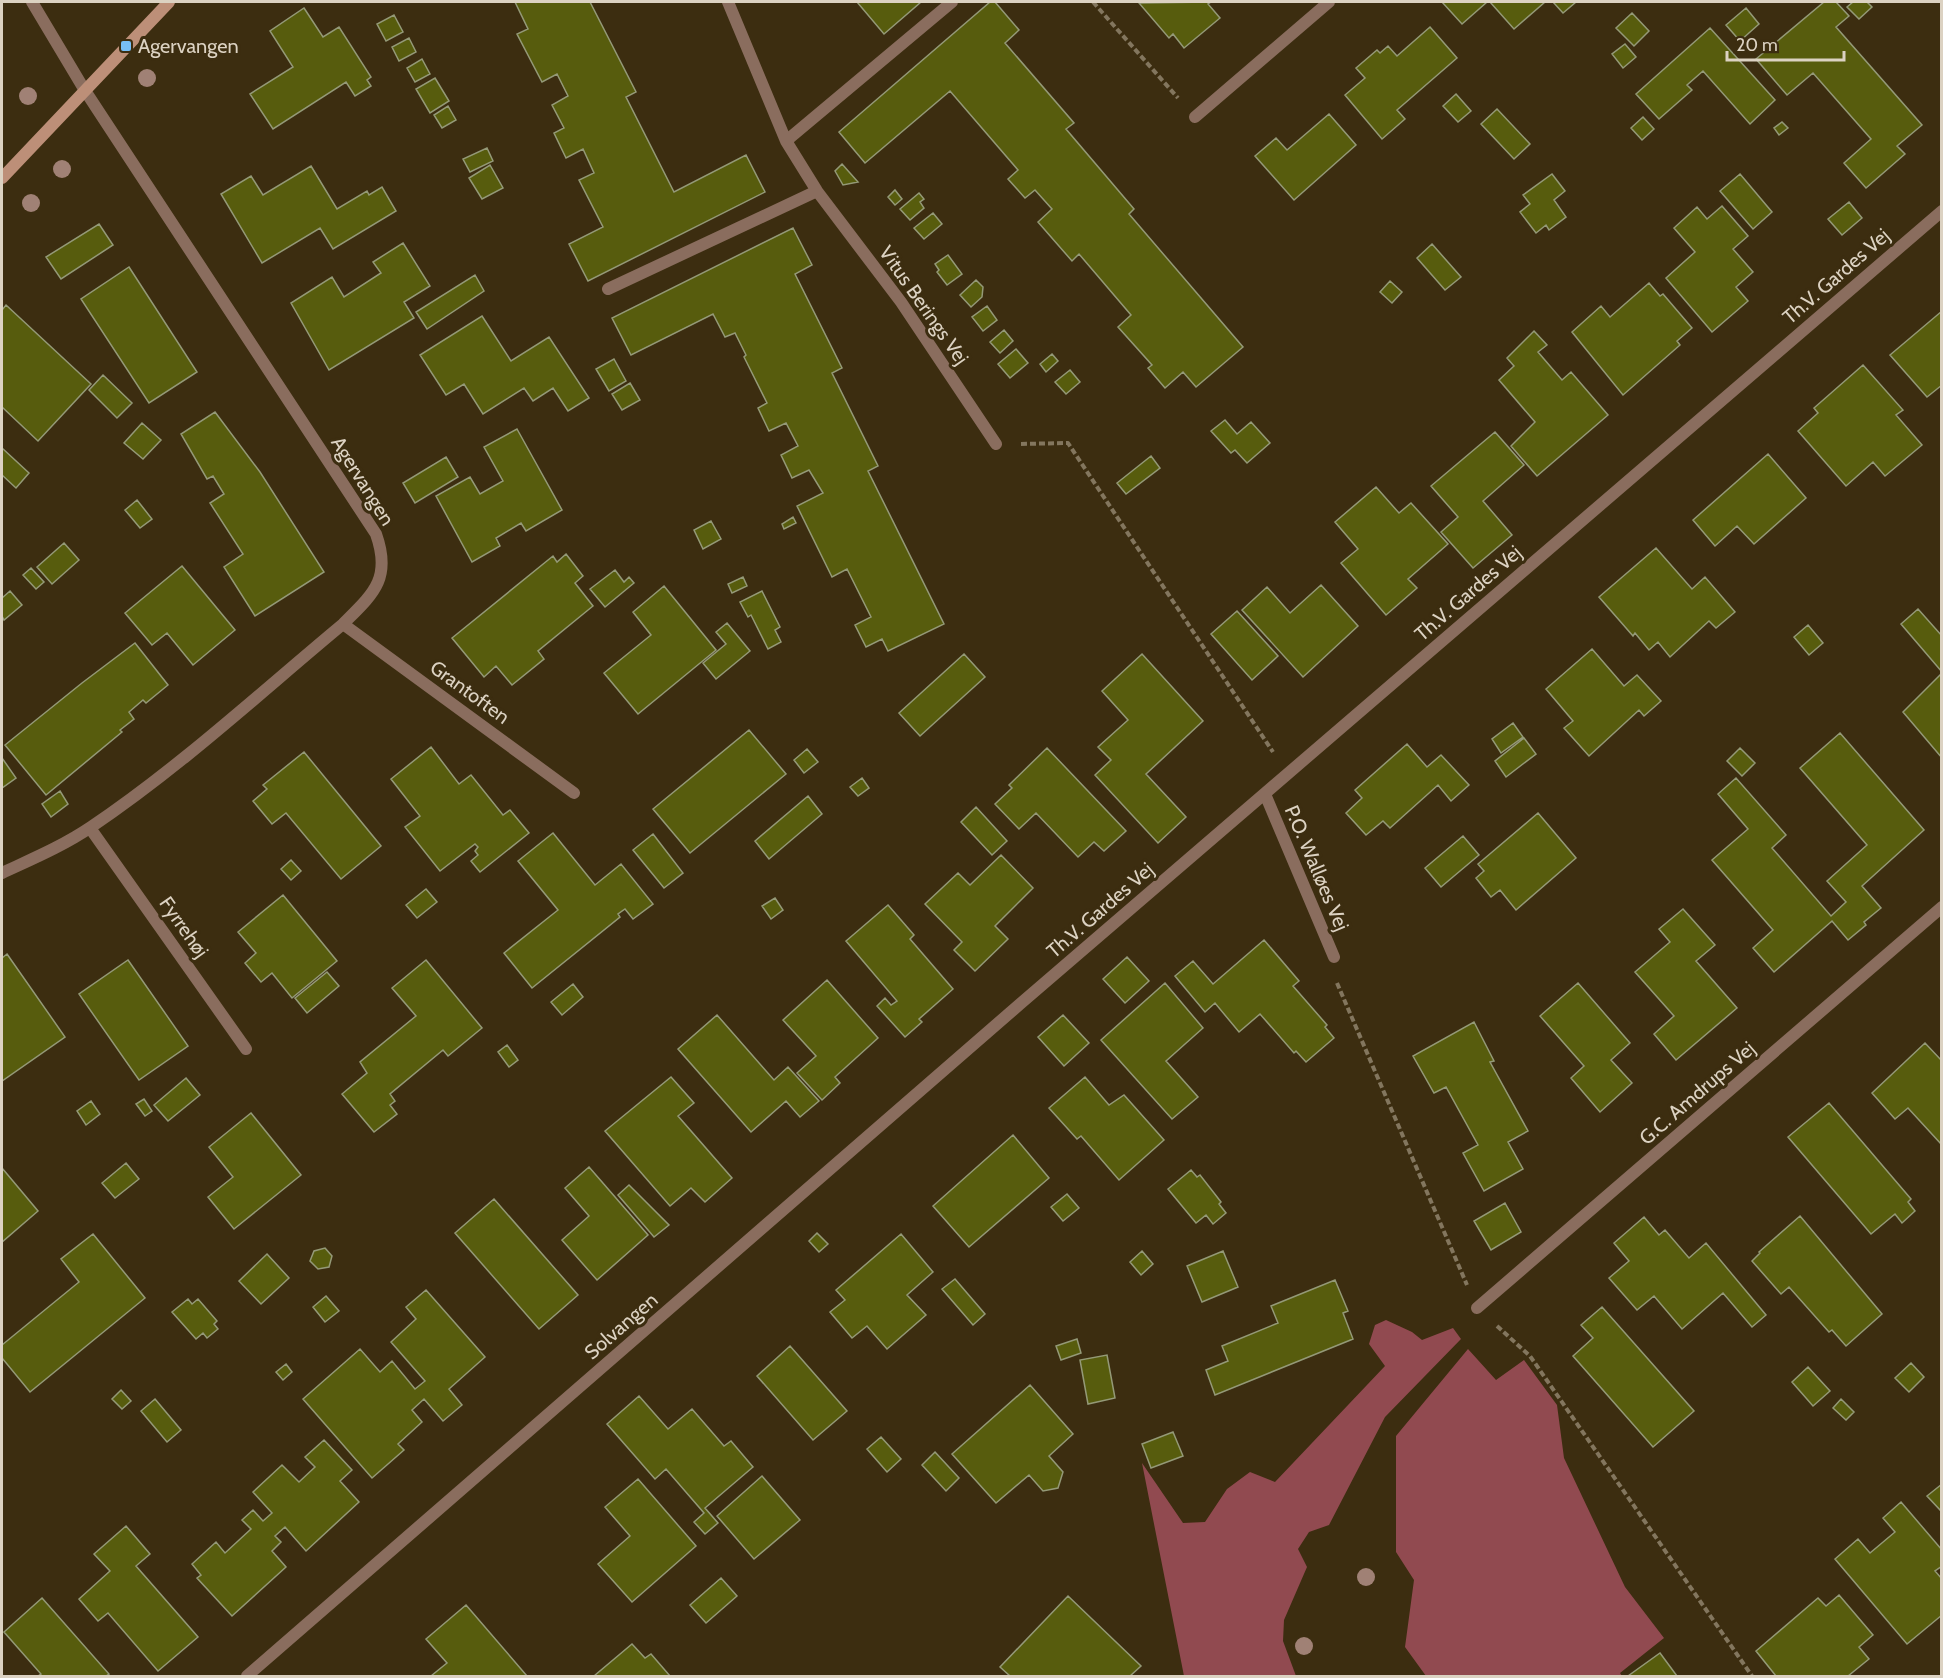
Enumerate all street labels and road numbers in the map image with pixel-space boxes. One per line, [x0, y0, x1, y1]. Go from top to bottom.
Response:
street label: Th.V. Gardes Vej [1778, 223, 1894, 329]
street label: Vitus Berings Vej [874, 241, 974, 369]
street label: Agervangen [326, 432, 400, 530]
street label: Th.V. Gardes Vej [1410, 540, 1526, 646]
street label: Grantoften [426, 655, 514, 729]
street label: P.O. Walløes Vej [1280, 802, 1354, 934]
street label: Th.V. Gardes Vej [1042, 857, 1158, 963]
street label: Fyrrehøj [154, 892, 214, 962]
street label: G.C. Amdrups Vej [1634, 1036, 1760, 1150]
street label: Solvangen [579, 1288, 663, 1364]

